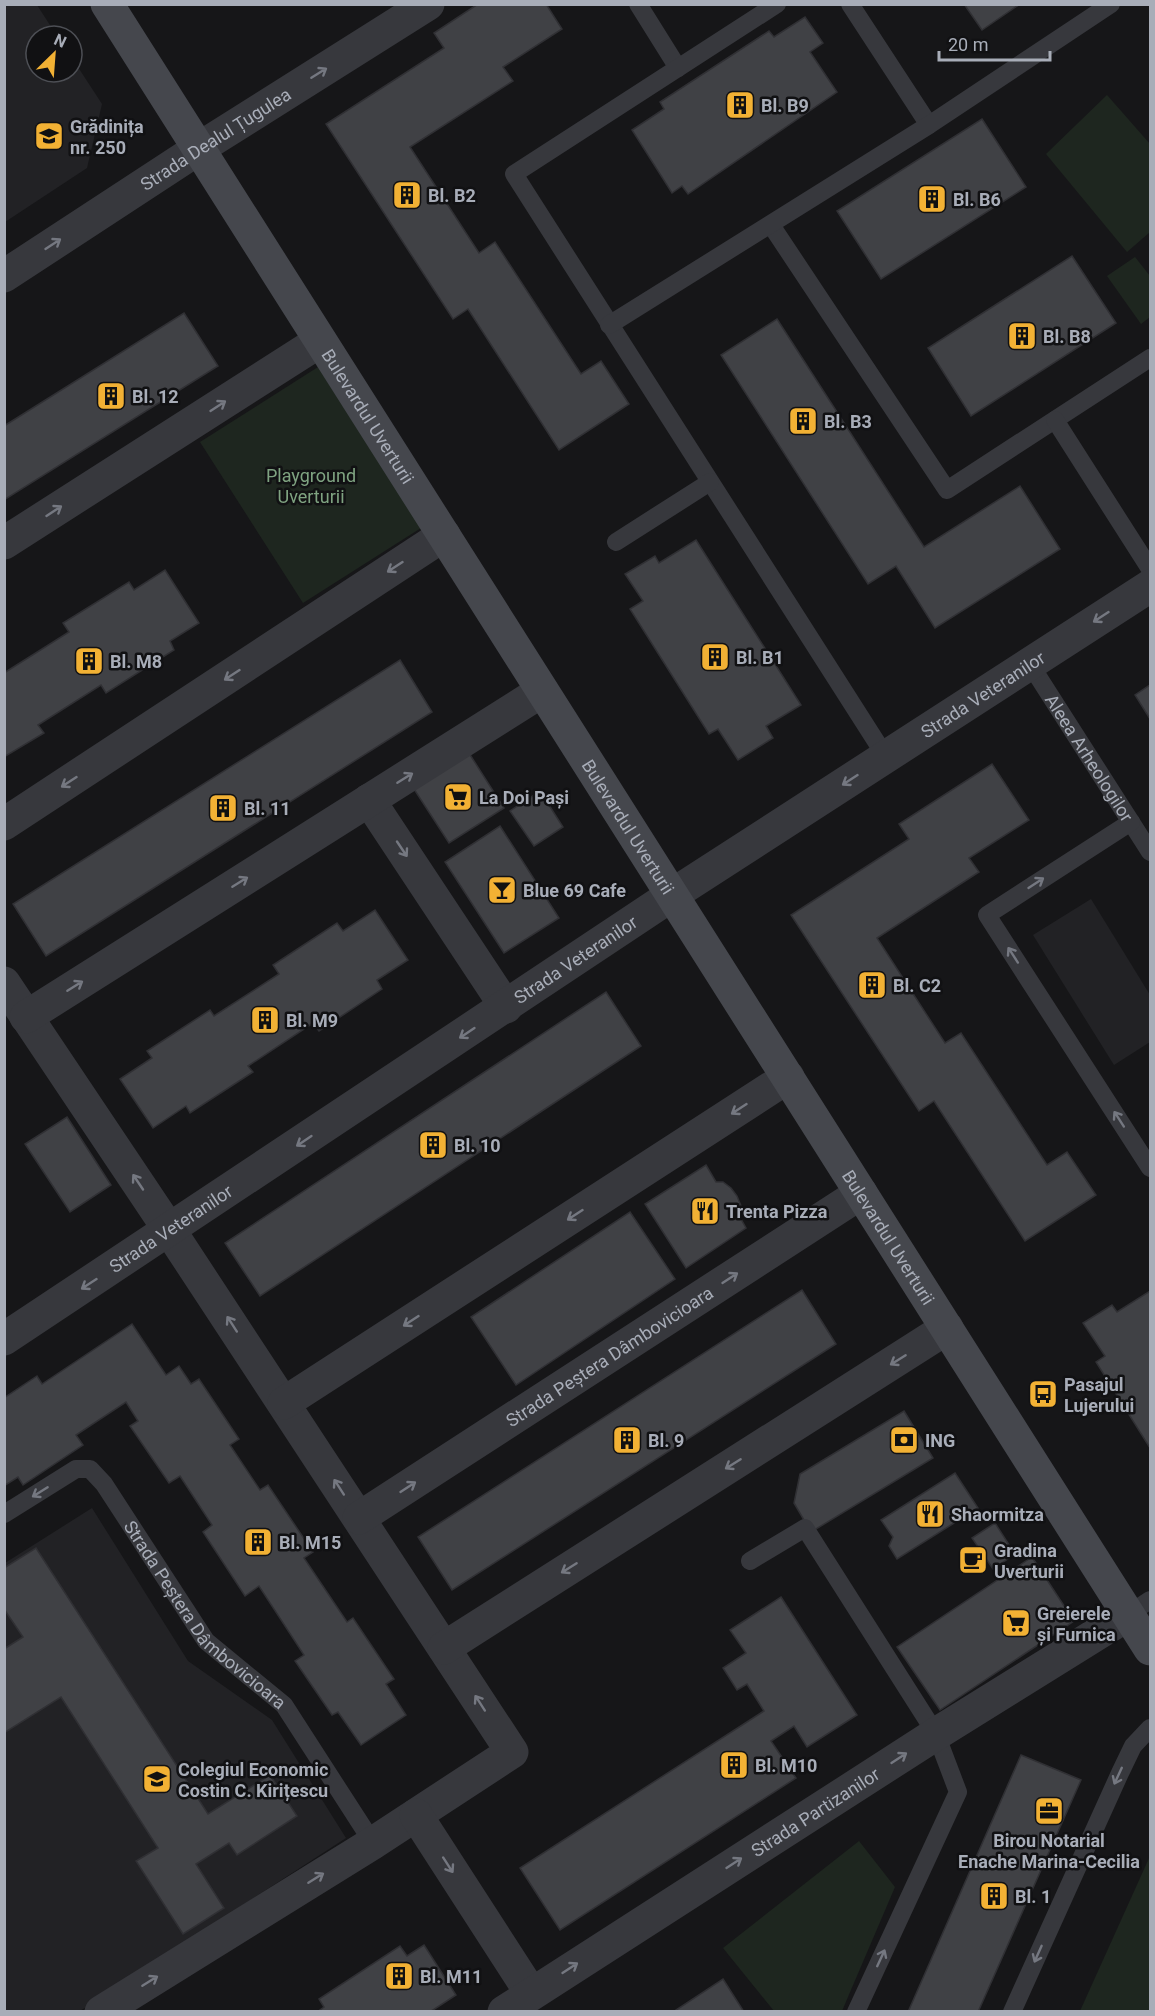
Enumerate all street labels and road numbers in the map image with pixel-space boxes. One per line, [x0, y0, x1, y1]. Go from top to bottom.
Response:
street label: Strada Dealul Țugulea [136, 83, 294, 194]
street label: Bulevardul Uverturii [318, 345, 419, 487]
street label: Strada Veteranilor [917, 646, 1049, 742]
street label: Aleea Arheologilor [1041, 690, 1138, 825]
street label: Bulevardul Uverturii [578, 755, 679, 898]
street label: Strada Veteranilor [510, 911, 641, 1008]
street label: Bulevardul Uverturii [838, 1166, 939, 1308]
street label: Strada Veteranilor [105, 1180, 236, 1277]
street label: Strada Peștera Dâmbovicioara [502, 1281, 717, 1431]
street label: Strada Peștera Dâmbovicioara [120, 1516, 290, 1713]
street label: Strada Partizanilor [747, 1763, 883, 1861]

